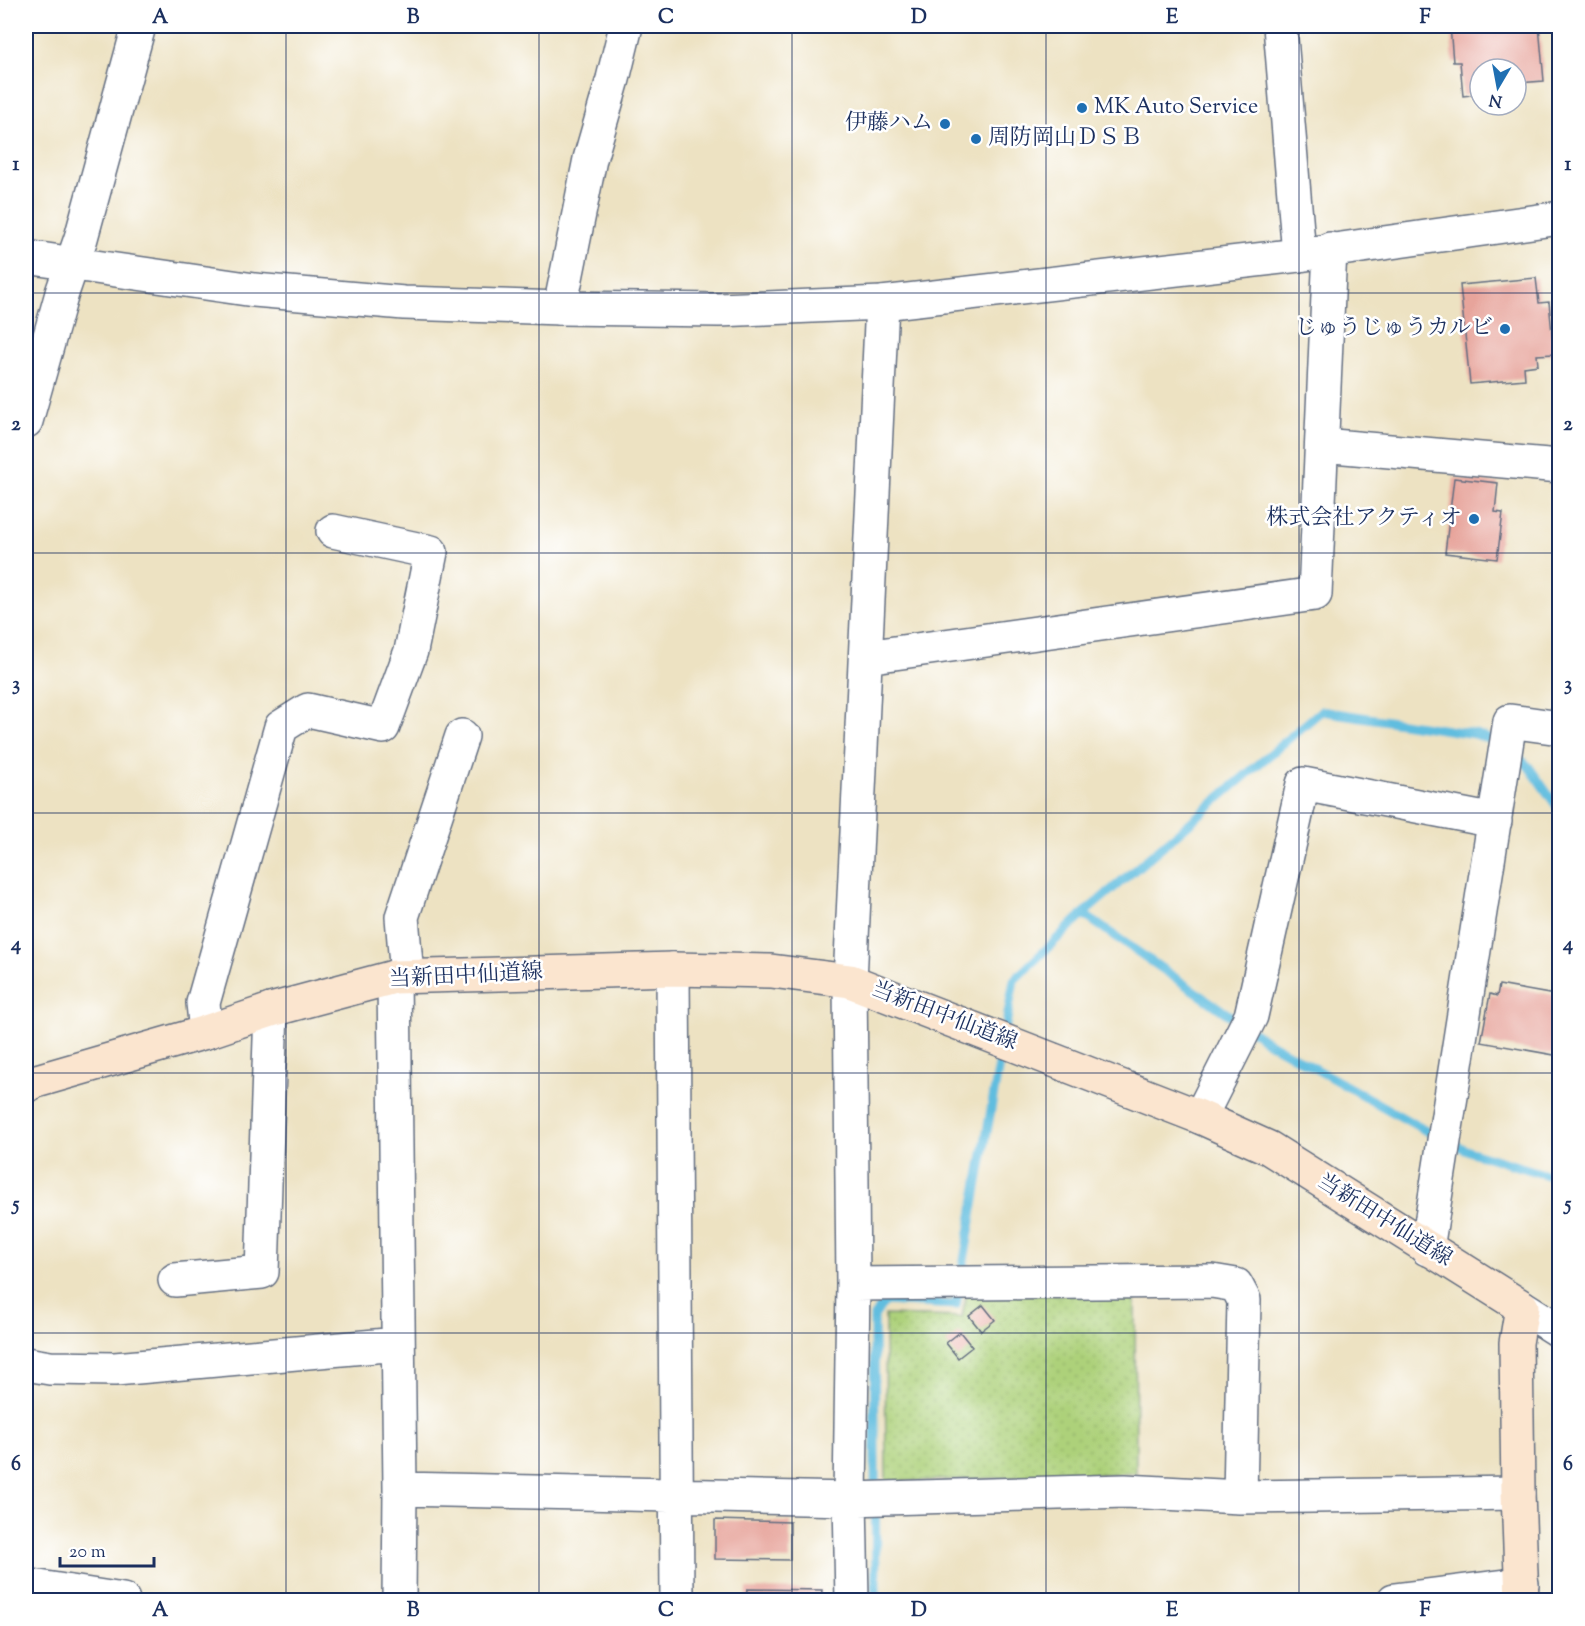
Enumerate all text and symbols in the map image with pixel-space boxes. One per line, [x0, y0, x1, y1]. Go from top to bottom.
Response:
text: A [152, 4, 169, 33]
text: B [407, 4, 420, 33]
text: C [658, 4, 674, 33]
text: D [911, 4, 927, 33]
text: E [1166, 4, 1179, 33]
text: F [1419, 4, 1431, 33]
north arrow [1468, 57, 1528, 117]
text: N [1487, 87, 1504, 112]
place label: MK Auto Service [1094, 92, 1258, 124]
marker: MK Auto Service [1075, 101, 1089, 115]
place label: 伊藤ハム [845, 108, 933, 140]
marker: 伊藤ハム [938, 117, 952, 131]
place label: 周防岡山ＤＳＢ [988, 123, 1142, 155]
marker: 周防岡山ＤＳＢ [969, 132, 983, 146]
text: 1 [13, 151, 20, 180]
text: 1 [1565, 151, 1572, 180]
place label: じゅうじゅうカルビ [1295, 313, 1493, 345]
marker: じゅうじゅうカルビ [1498, 322, 1512, 336]
text: 2 [11, 411, 21, 440]
text: 2 [1563, 411, 1573, 440]
place label: 株式会社アクティオ [1266, 503, 1462, 535]
marker: 株式会社アクティオ [1467, 512, 1481, 526]
text: 3 [12, 671, 20, 700]
text: 3 [1564, 671, 1572, 700]
text: 4 [10, 931, 21, 960]
text: 4 [1562, 931, 1573, 960]
street label: 当新田中仙道線 [388, 957, 544, 997]
street label: 当新田中仙道線 [866, 974, 1022, 1060]
street label: 当新田中仙道線 [1310, 1167, 1458, 1275]
text: 5 [11, 1191, 20, 1220]
text: 5 [1563, 1191, 1572, 1220]
text: 6 [11, 1451, 21, 1480]
text: 6 [1563, 1451, 1573, 1480]
scale bar [60, 1530, 154, 1568]
text: 20 m [69, 1540, 106, 1566]
text: A [152, 1597, 169, 1626]
text: B [407, 1597, 420, 1626]
text: C [658, 1597, 674, 1626]
text: D [911, 1597, 927, 1626]
text: E [1166, 1597, 1179, 1626]
text: F [1419, 1597, 1431, 1626]

